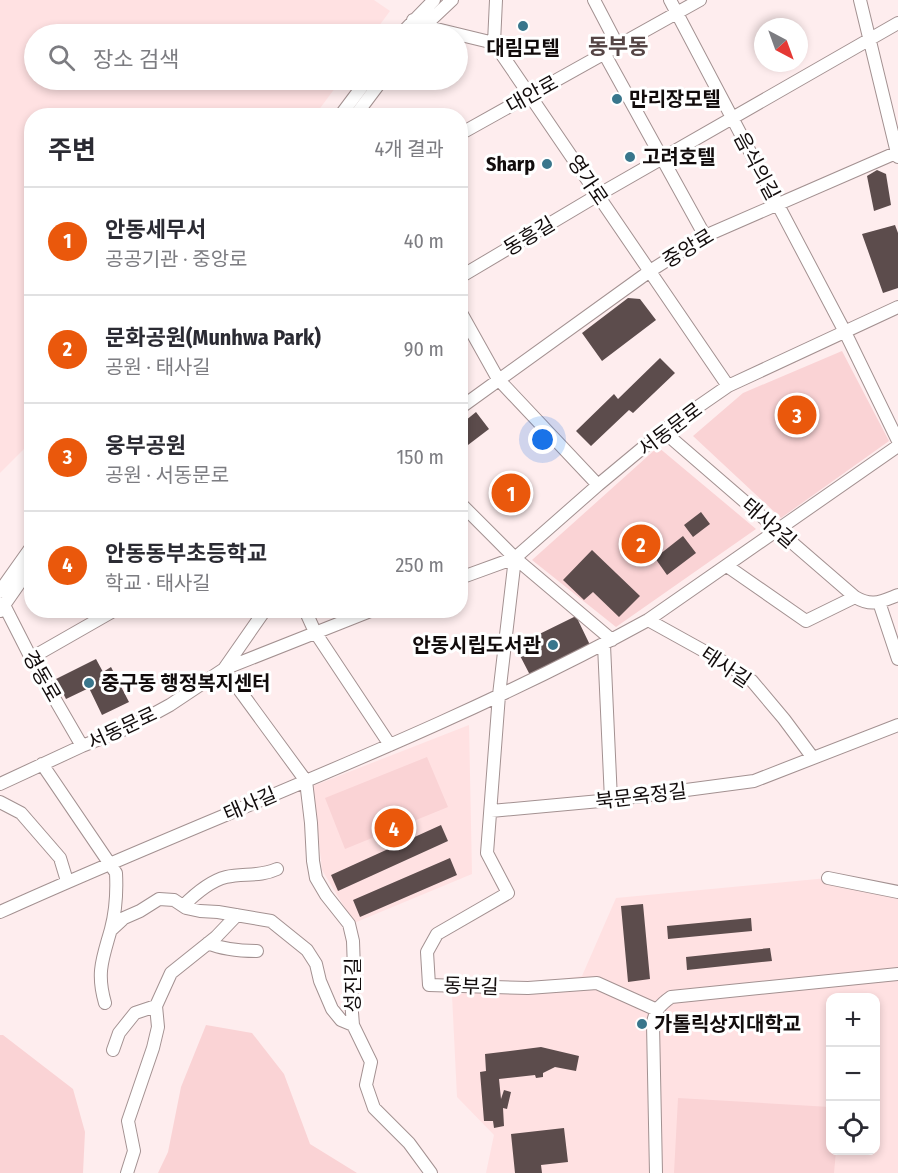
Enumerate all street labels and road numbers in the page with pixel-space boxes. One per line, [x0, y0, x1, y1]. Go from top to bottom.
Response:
street label: 대안로 [502, 70, 562, 118]
street label: 음식의길 [729, 128, 785, 204]
street label: 영가로 [563, 150, 613, 210]
street label: 동흥길 [499, 211, 559, 261]
street label: 중앙로 [658, 223, 718, 273]
street label: 서동문로 [633, 397, 707, 461]
street label: 태사2길 [737, 493, 801, 553]
street label: 태사길 [696, 642, 756, 692]
street label: 경동로 [18, 646, 66, 706]
street label: 서동문로 [84, 702, 160, 754]
street label: 북문옥정길 [594, 778, 688, 814]
street label: 태사길 [220, 782, 280, 826]
street label: 성진길 [341, 957, 365, 1013]
street label: 동부길 [443, 973, 499, 999]

